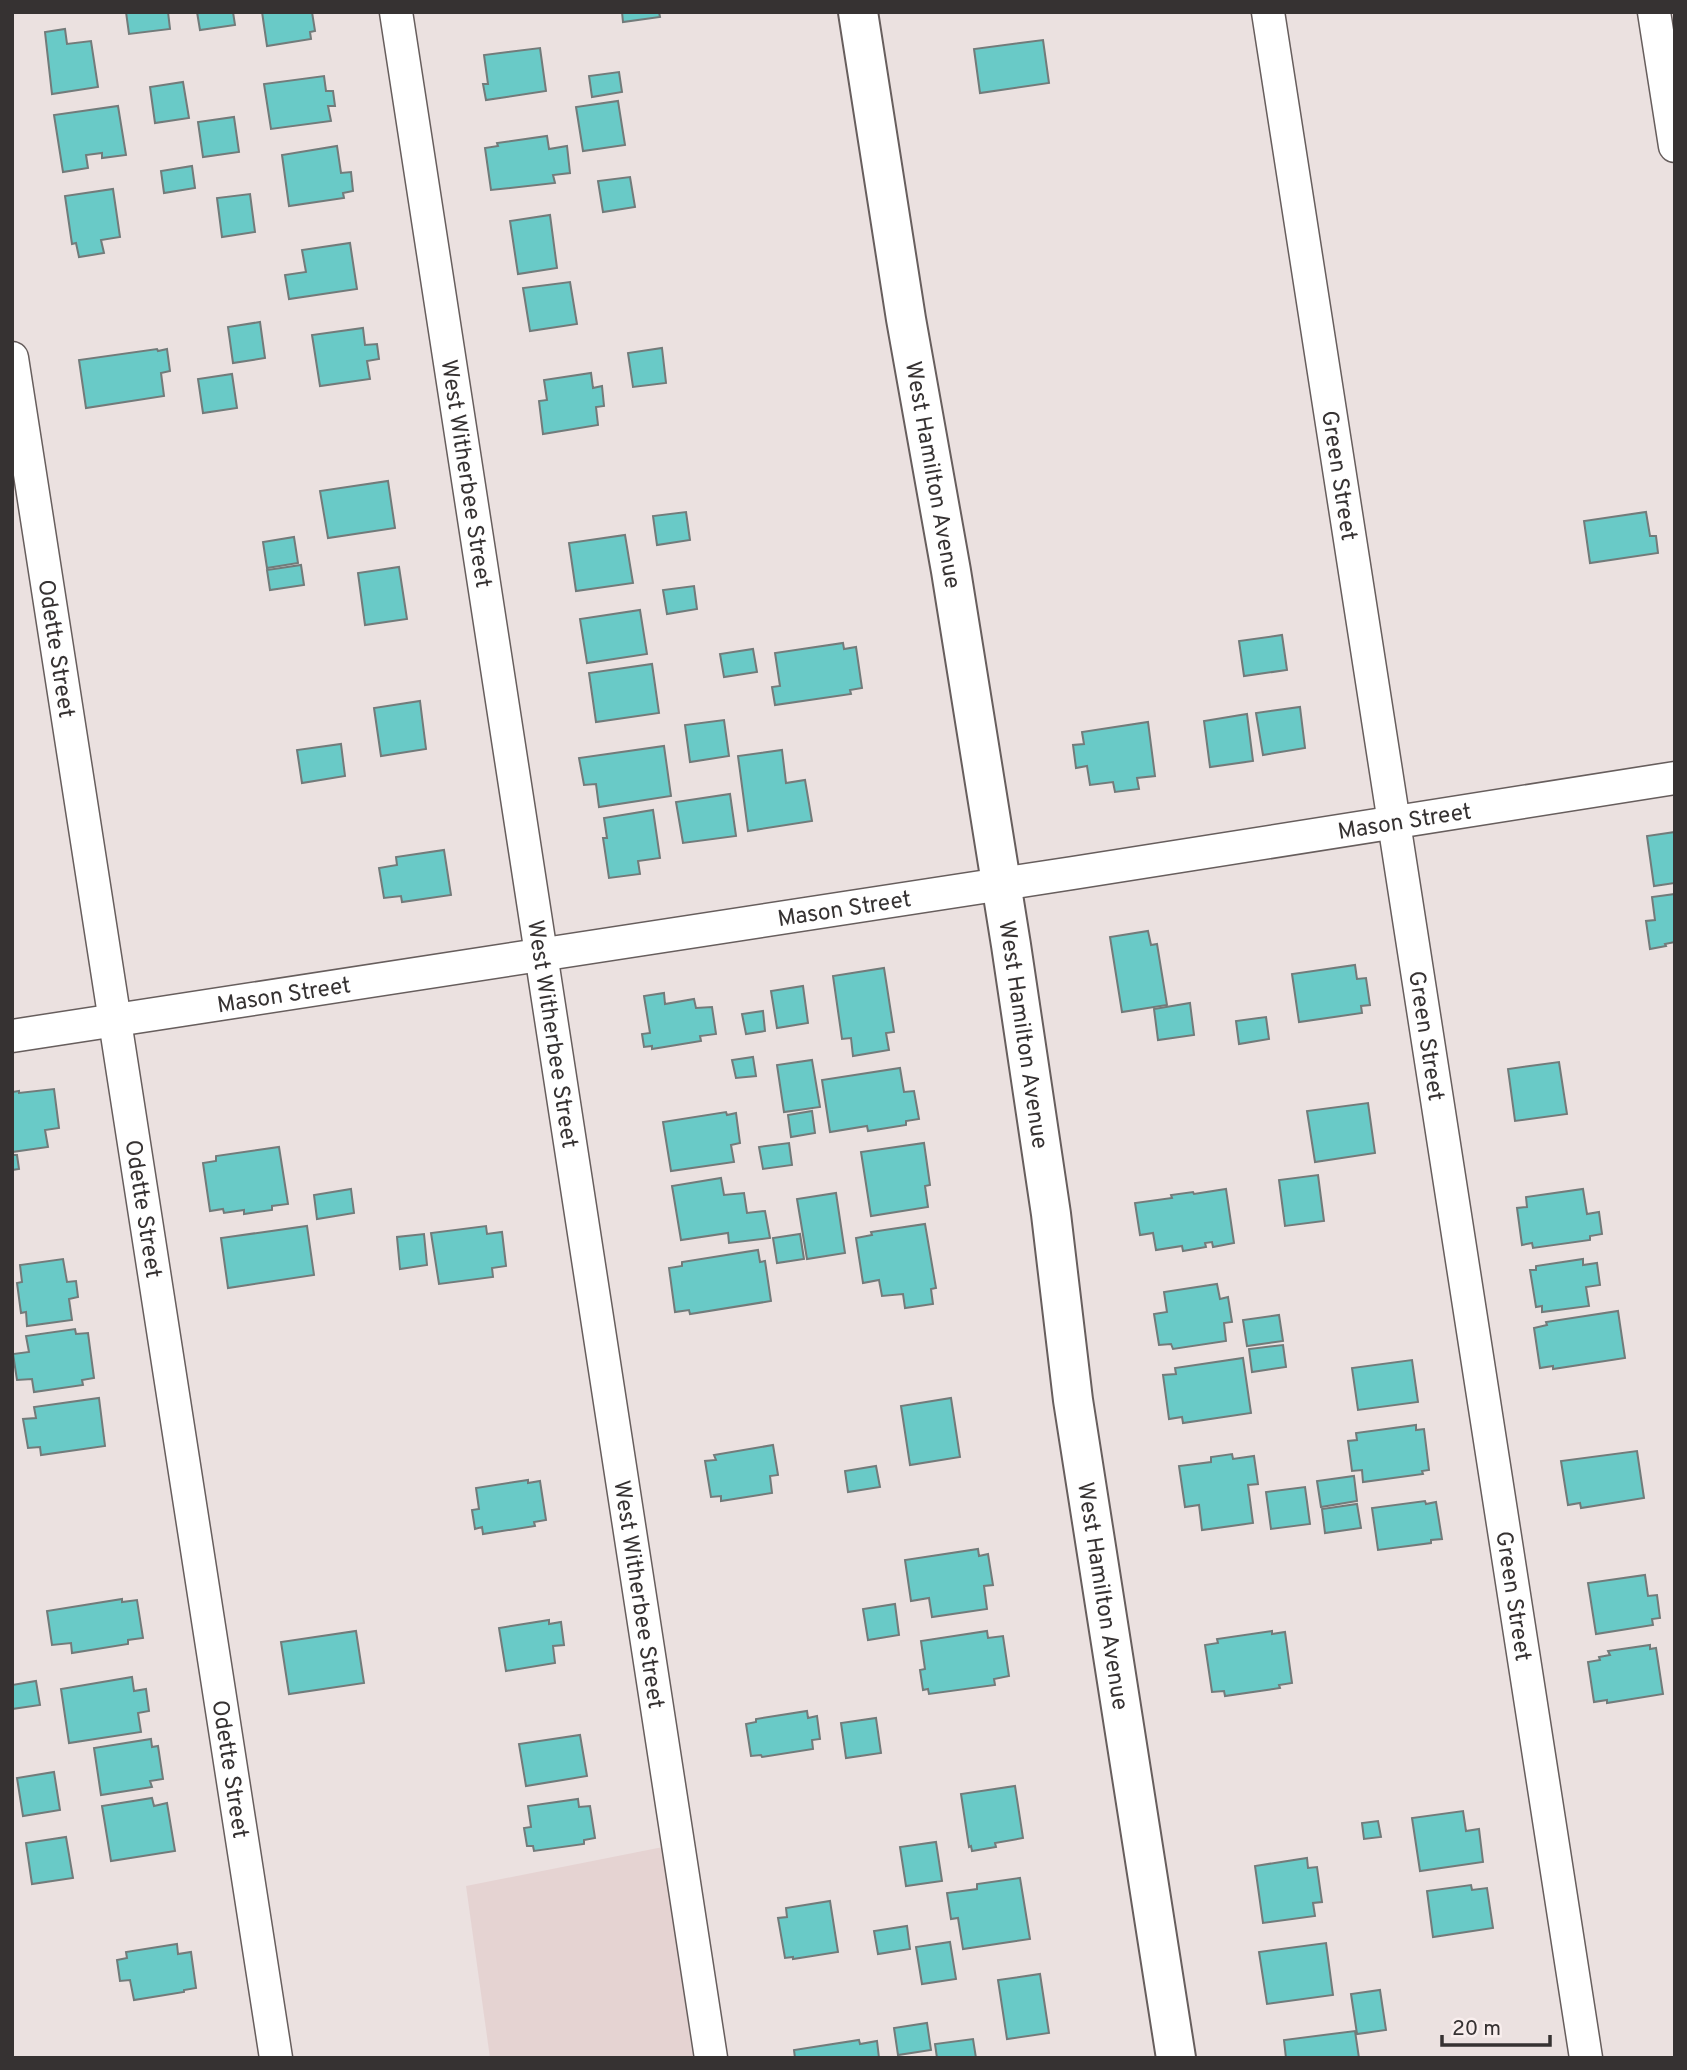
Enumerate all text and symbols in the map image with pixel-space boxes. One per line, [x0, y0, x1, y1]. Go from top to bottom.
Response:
street label: West Witherbee Street [433, 358, 496, 590]
street label: West Hamilton Avenue [897, 359, 966, 591]
street label: Green Street [1313, 409, 1362, 543]
street label: Odette Street [30, 578, 80, 720]
street label: Mason Street [1336, 798, 1474, 848]
street label: Mason Street [776, 886, 914, 935]
street label: West Witherbee Street [519, 918, 583, 1151]
street label: West Hamilton Avenue [990, 919, 1053, 1151]
street label: Green Street [1400, 969, 1449, 1103]
street label: Mason Street [215, 972, 353, 1021]
street label: Odette Street [117, 1138, 167, 1280]
street label: West Witherbee Street [605, 1479, 669, 1711]
street label: West Hamilton Avenue [1069, 1480, 1133, 1712]
street label: Green Street [1487, 1529, 1536, 1663]
street label: Odette Street [204, 1698, 254, 1841]
scale bar [1442, 2004, 1550, 2048]
text: 20 m [1452, 2016, 1501, 2043]

